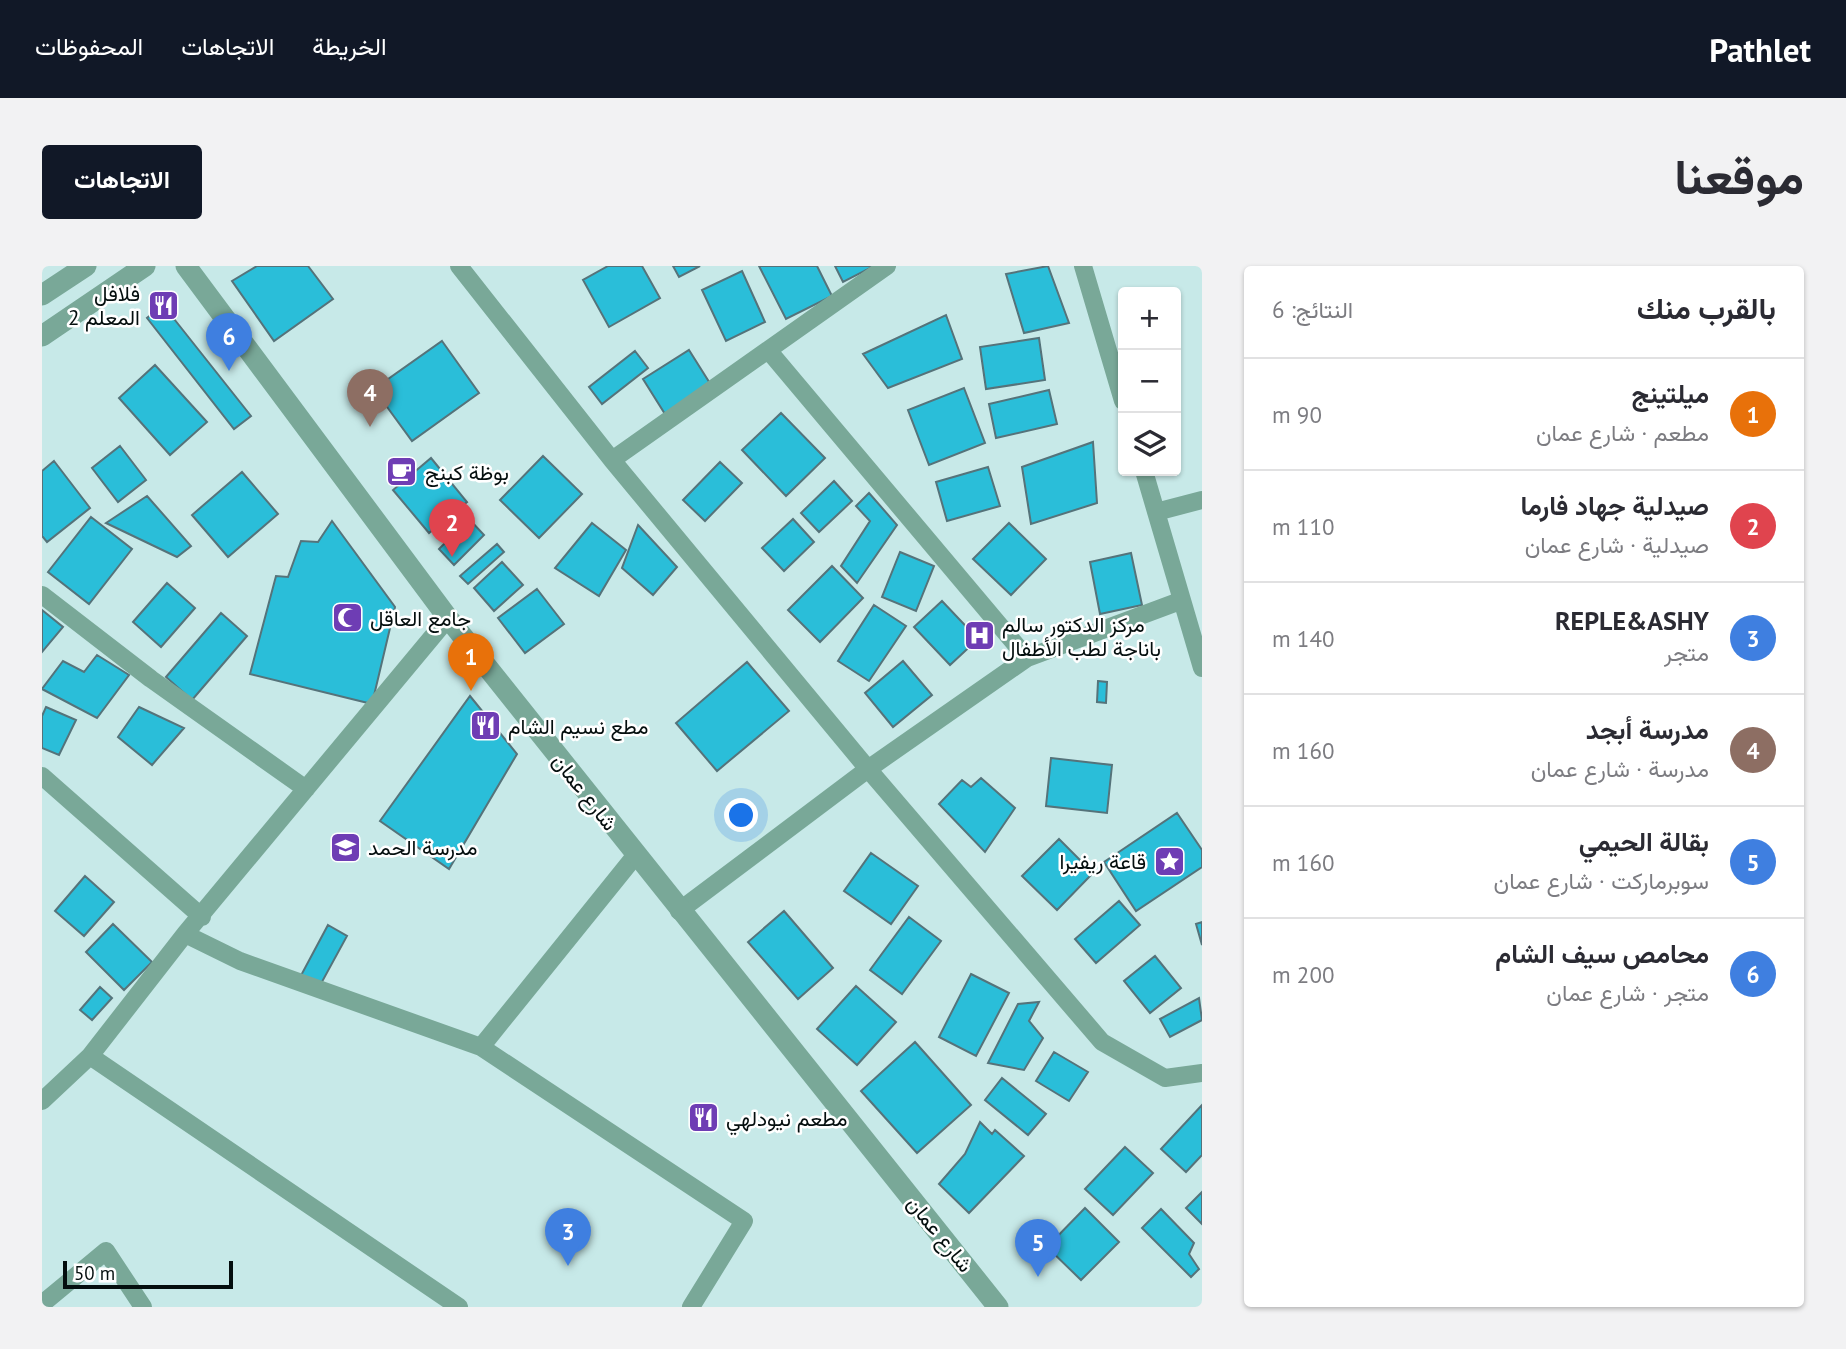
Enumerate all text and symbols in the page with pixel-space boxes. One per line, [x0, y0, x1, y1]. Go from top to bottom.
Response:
text: Pathlet [1709, 28, 1811, 71]
text: المحفوظات [35, 31, 143, 62]
text: الاتجاهات [181, 31, 274, 62]
text: الخريطة [312, 31, 387, 62]
text: موقعنا [1674, 144, 1804, 208]
button: الاتجاهات [42, 145, 202, 219]
place label: فلافل المعلم 2 [68, 280, 140, 332]
map controls [1118, 287, 1181, 476]
button: + [1118, 287, 1181, 350]
restaurant icon: فلافل المعلم 2 [146, 288, 180, 322]
text: بالقرب منك [1637, 288, 1776, 327]
text: النتائج: 6 [1272, 295, 1353, 324]
pin: 6 [206, 313, 252, 371]
button: − [1118, 350, 1181, 413]
pin: 4 [347, 369, 393, 427]
text: ميلتينج [1632, 377, 1709, 410]
text: 90 m [1272, 400, 1322, 429]
text: 1 [1746, 400, 1760, 429]
button: layers [1118, 413, 1181, 476]
text: مطعم · شارع عمان [1536, 418, 1709, 447]
cafe icon: بوظة كبنج [385, 455, 419, 489]
place label: بوظة كبنج [425, 459, 509, 487]
text: صيدلية جهاد فارما [1521, 489, 1709, 522]
pin: 2 [429, 499, 475, 557]
text: 110 m [1272, 512, 1334, 541]
text: 2 [1746, 512, 1760, 541]
text: صيدلية · شارع عمان [1525, 530, 1709, 559]
mosque icon: جامع العاقل [330, 601, 364, 635]
text: REPLE&ASHY [1555, 604, 1709, 637]
place label: جامع العاقل [370, 605, 471, 633]
place label: مركز الدكتور سالم باناجة لطب الأطفال [1002, 611, 1161, 662]
hospital icon: مركز الدكتور سالم باناجة لطب الأطفال [962, 619, 996, 653]
text: 140 m [1272, 624, 1334, 653]
text: 3 [1746, 624, 1760, 653]
pin: 1 [448, 633, 494, 691]
text: متجر [1664, 638, 1709, 667]
restaurant icon: مطع نسيم الشام [468, 709, 502, 743]
place label: مطع نسيم الشام [508, 713, 648, 741]
text: مدرسة أبجد [1586, 713, 1709, 746]
text: 160 m [1272, 736, 1334, 765]
text: 4 [1746, 736, 1760, 765]
street label: شارع عمان [546, 748, 624, 837]
text: مدرسة · شارع عمان [1531, 754, 1709, 783]
your location [724, 798, 758, 832]
text: بقالة الحيمي [1579, 825, 1709, 858]
school or university icon: مدرسة الحمد [328, 830, 362, 864]
place label: مدرسة الحمد [368, 834, 477, 861]
place icon: قاعة ريفيرا [1152, 844, 1186, 878]
place label: قاعة ريفيرا [1059, 848, 1146, 875]
text: 160 m [1272, 848, 1334, 877]
text: 5 [1746, 848, 1760, 877]
text: سوبرماركت · شارع عمان [1494, 866, 1709, 895]
text: محامص سيف الشام [1495, 937, 1709, 970]
text: 200 m [1272, 960, 1334, 989]
text: 6 [1746, 960, 1760, 989]
text: متجر · شارع عمان [1546, 978, 1709, 1007]
restaurant icon: مطعم نيودلهي [686, 1101, 720, 1135]
place label: مطعم نيودلهي [726, 1105, 847, 1136]
street label: شارع عمان [900, 1190, 979, 1278]
pin: 3 [545, 1208, 591, 1266]
pin: 5 [1015, 1219, 1061, 1277]
scale bar [63, 1258, 233, 1290]
text: 50 m [74, 1261, 115, 1285]

